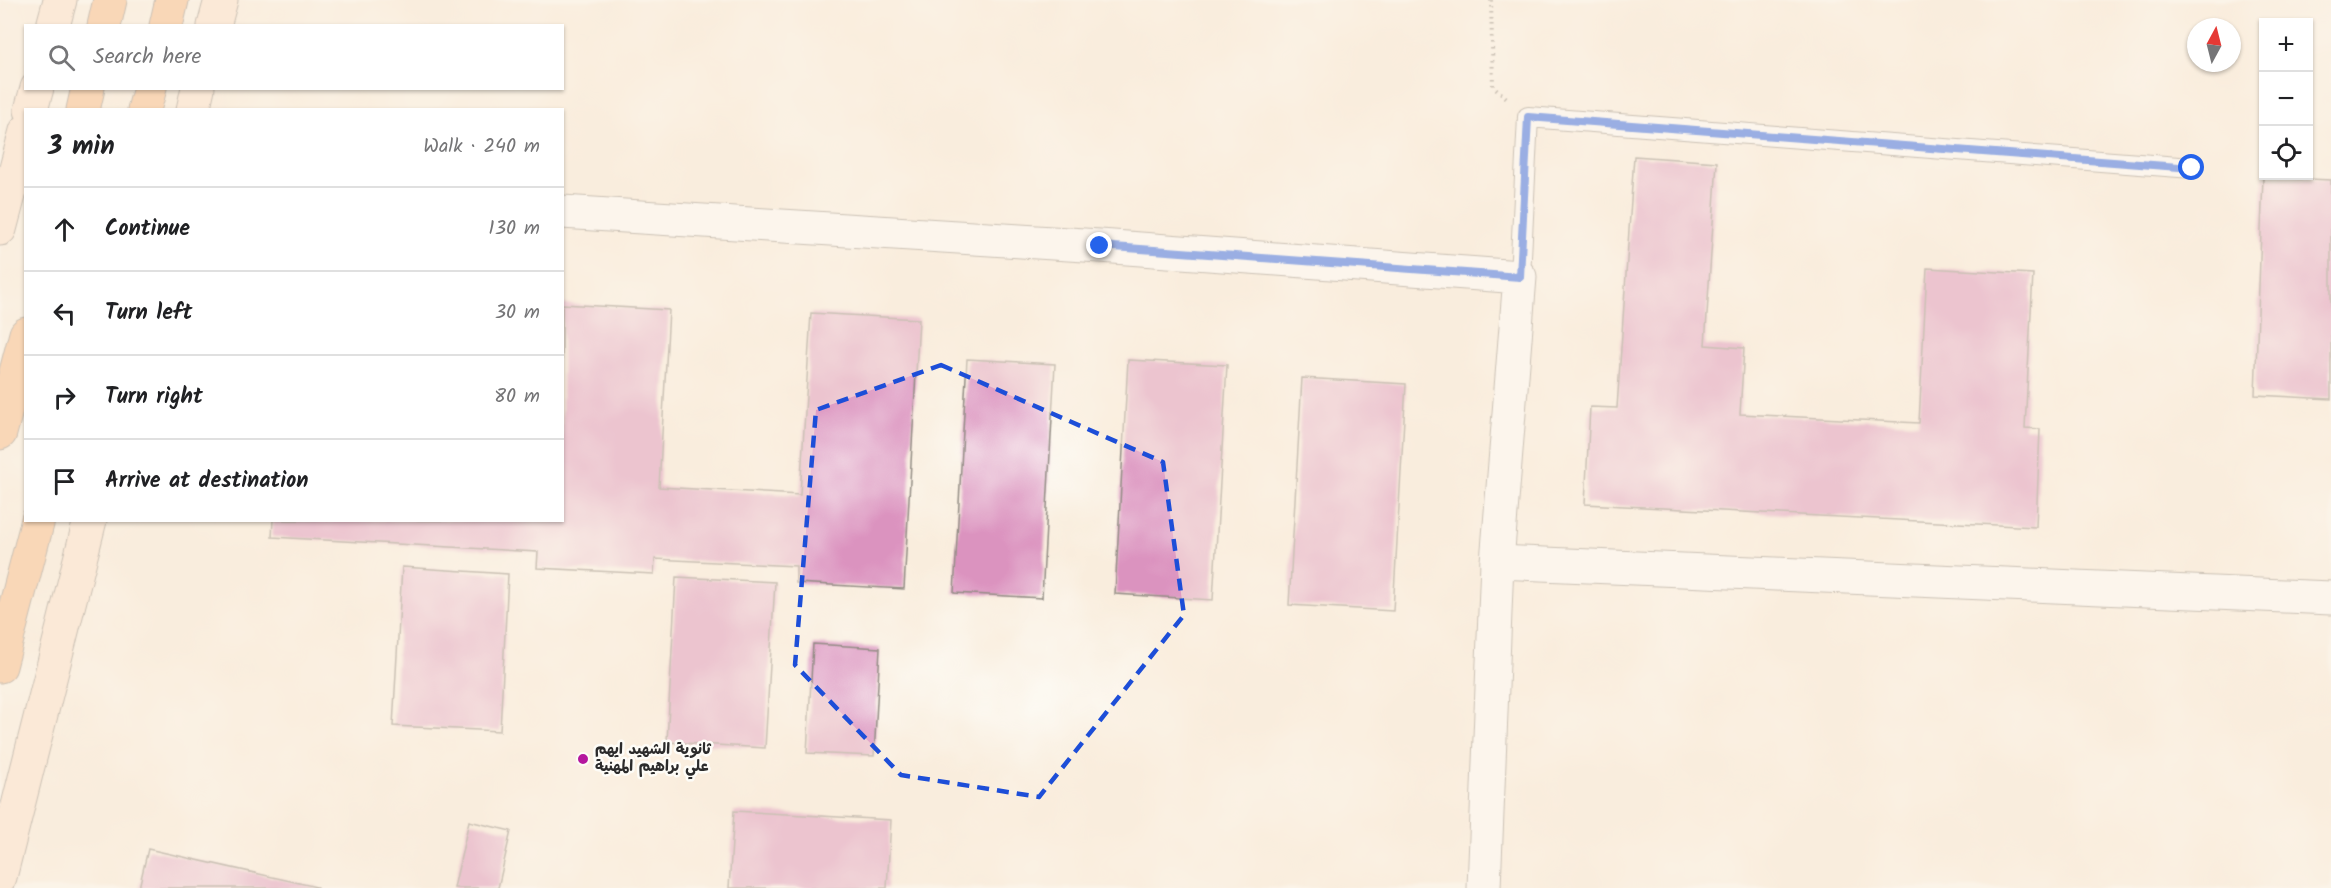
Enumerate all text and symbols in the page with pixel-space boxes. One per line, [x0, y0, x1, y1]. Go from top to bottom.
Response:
north arrow [2187, 18, 2241, 72]
map controls [2259, 18, 2313, 180]
button: + [2259, 18, 2313, 72]
search box [24, 24, 564, 90]
text: Search here [93, 40, 201, 75]
icon: search [45, 41, 78, 74]
button: − [2259, 72, 2313, 126]
text: 3 min [48, 126, 115, 168]
button: locate [2259, 126, 2313, 180]
text: Walk · 240 m [423, 131, 540, 163]
route start [2178, 154, 2204, 180]
text: Continue [105, 212, 190, 247]
icon: ahead [48, 213, 81, 246]
text: 130 m [488, 213, 540, 245]
route end [1086, 232, 1112, 258]
text: Turn left [105, 296, 192, 331]
icon: left [48, 297, 81, 330]
text: 30 m [495, 297, 540, 329]
text: Turn right [105, 380, 203, 415]
icon: right [48, 381, 81, 414]
text: 80 m [494, 381, 540, 413]
text: Arrive at destination [105, 464, 308, 499]
icon: arrive [48, 465, 81, 498]
place label: ثانوية الشهيد ايهم علي براهيم المهنية [595, 738, 712, 780]
marker: ثانوية الشهيد ايهم علي براهيم المهنية [576, 752, 590, 766]

